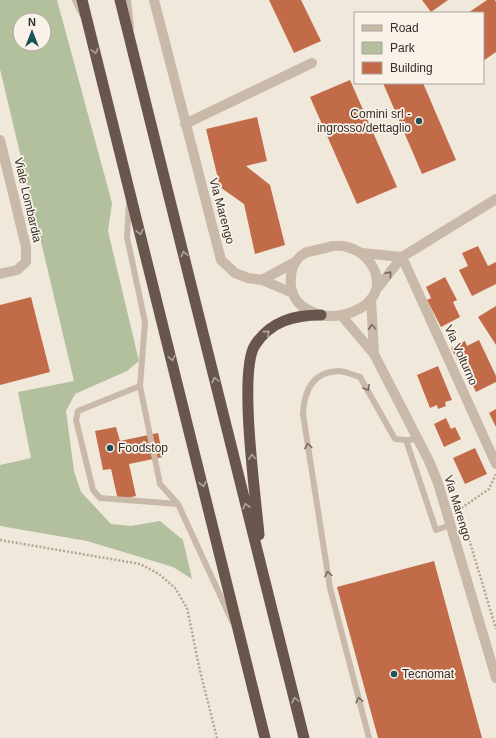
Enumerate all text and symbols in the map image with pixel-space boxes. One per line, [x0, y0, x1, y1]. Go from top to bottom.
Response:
north arrow [12, 12, 52, 52]
legend [354, 12, 484, 84]
text: N [28, 16, 36, 28]
text: Road [390, 21, 419, 35]
text: Park [390, 41, 416, 55]
one-way arrow [90, 48, 99, 55]
text: Building [390, 61, 433, 75]
place label: Comini srl - ingrosso/dettaglio [317, 107, 411, 135]
marker: Comini srl - ingrosso/dettaglio [414, 116, 424, 126]
street label: Viale Lombardia [11, 156, 45, 244]
street label: Via Marengo [206, 176, 238, 246]
one-way arrow [135, 228, 144, 235]
one-way arrow [181, 250, 189, 257]
one-way arrow [384, 271, 391, 278]
street label: Via Volturno [441, 323, 481, 388]
one-way arrow [368, 324, 377, 330]
one-way arrow [262, 330, 270, 338]
one-way arrow [167, 355, 175, 361]
one-way arrow [211, 377, 220, 384]
one-way arrow [362, 384, 369, 391]
place label: Foodstop [118, 441, 168, 455]
marker: Foodstop [105, 443, 115, 453]
one-way arrow [304, 443, 313, 449]
one-way arrow [248, 454, 257, 460]
street label: Via Marengo [441, 474, 475, 543]
one-way arrow [198, 480, 207, 487]
one-way arrow [242, 503, 251, 510]
one-way arrow [324, 571, 333, 577]
place label: Tecnomat [402, 667, 455, 681]
marker: Tecnomat [389, 669, 399, 679]
one-way arrow [291, 697, 300, 704]
one-way arrow [355, 697, 364, 704]

